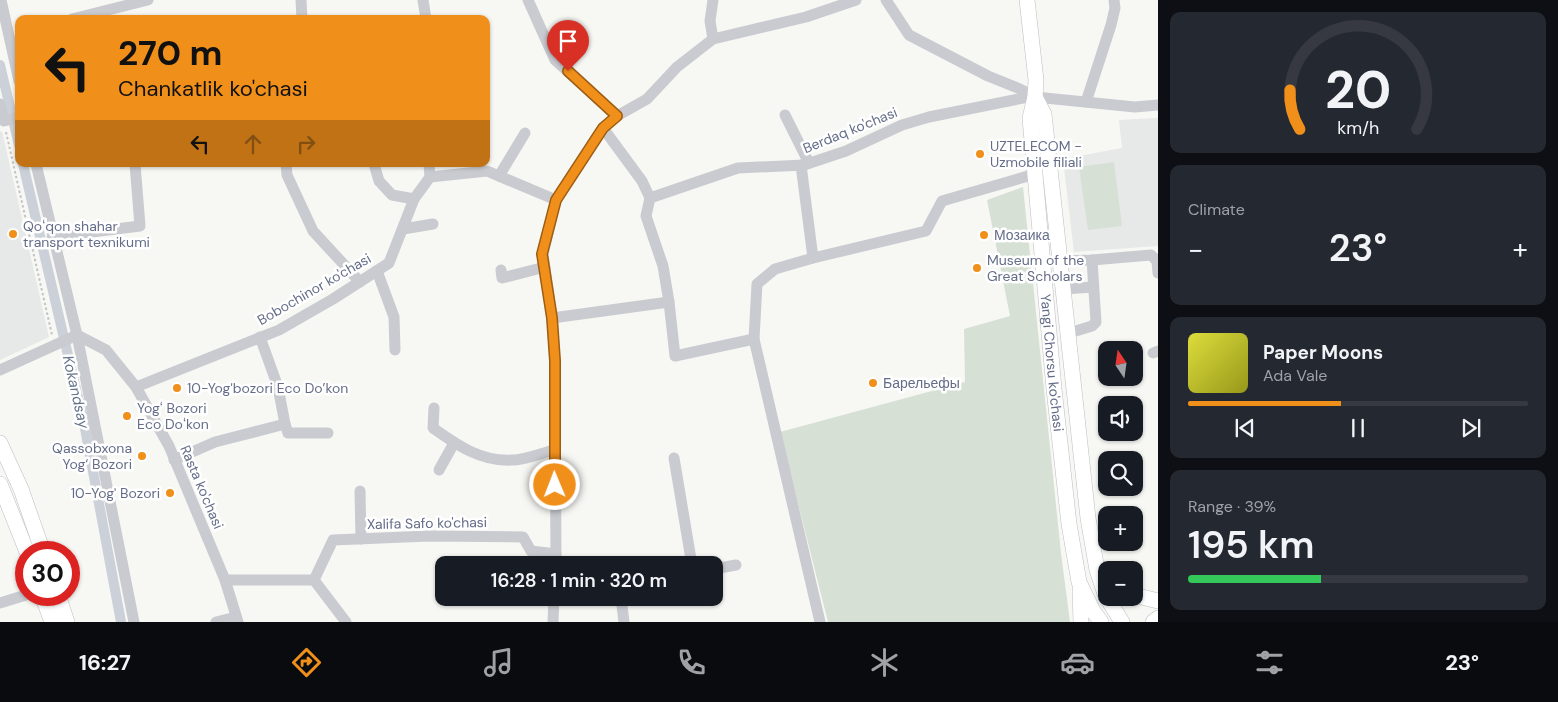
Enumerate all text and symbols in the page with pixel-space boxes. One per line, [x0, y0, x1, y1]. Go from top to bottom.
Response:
pin [547, 20, 589, 71]
icon: arrive [554, 27, 582, 55]
text: 270 m [118, 30, 222, 76]
icon: left [35, 35, 100, 100]
text: 20 [1325, 56, 1391, 124]
text: Chankatlik ko'chasi [118, 74, 308, 103]
street label: Berdaq ko'chasi [800, 103, 900, 157]
text: km/h [1337, 116, 1379, 140]
icon: left [186, 130, 214, 158]
icon: ahead [239, 130, 267, 158]
icon: right [292, 130, 320, 158]
place label: UZTELECOM - Uzmobile filiali [990, 137, 1082, 171]
marker: UZTELECOM - Uzmobile filiali [974, 148, 986, 160]
text: Climate [1188, 199, 1245, 220]
place label: Qoʻqon shahar transport texnikumi [23, 217, 150, 251]
text: 23° [1329, 223, 1387, 273]
place label: Мозаика [994, 226, 1050, 244]
marker: Qoʻqon shahar transport texnikumi [7, 228, 19, 240]
marker: Мозаика [978, 229, 990, 241]
text: − [1188, 231, 1203, 268]
text: + [1513, 231, 1528, 268]
street label: Bobochinor ko'chasi [254, 249, 374, 329]
place label: Museum of the Great Scholars [987, 251, 1084, 285]
marker: Museum of the Great Scholars [971, 262, 983, 274]
street label: Yangi Chorsu ko'chasi [1037, 293, 1068, 433]
text: Paper Moons [1263, 340, 1383, 365]
north arrow [1098, 341, 1142, 386]
map controls [1098, 341, 1143, 606]
water label: Kokandsay [58, 353, 94, 431]
text: Ada Vale [1263, 365, 1327, 386]
place label: Барельефы [883, 374, 960, 392]
marker: Барельефы [867, 377, 879, 389]
place label: 10-Yog'bozori Eco Do’kon [187, 379, 348, 397]
marker: 10-Yog'bozori Eco Do’kon [171, 382, 183, 394]
button: sound [1098, 396, 1143, 441]
place label: Yogʻ Bozori Eco Doʻkon [137, 399, 209, 433]
marker: Yogʻ Bozori Eco Doʻkon [121, 410, 133, 422]
icon: previous [1231, 414, 1259, 442]
icon: pause [1344, 414, 1372, 442]
icon: next [1457, 414, 1485, 442]
place label: Qassobxona Yog‘ Bozori [52, 439, 132, 473]
street label: Rasta ko'chasi [176, 442, 228, 532]
marker: Qassobxona Yog‘ Bozori [136, 450, 148, 462]
button: search [1098, 451, 1143, 496]
position arrow [528, 458, 580, 510]
place label: 10-Yog' Bozori [71, 484, 160, 502]
marker: 10-Yog' Bozori [164, 487, 176, 499]
text: Range · 39% [1188, 496, 1276, 517]
button: + [1098, 506, 1143, 551]
street label: Xalifa Safo ko'chasi [367, 513, 487, 533]
text: 195 km [1188, 520, 1314, 570]
speed limit sign: 30 [15, 541, 80, 606]
button: − [1098, 561, 1143, 606]
text: 16:28 · 1 min · 320 m [491, 568, 667, 593]
icon: directions [289, 645, 324, 680]
icon: music [481, 645, 516, 680]
icon: phone [674, 645, 709, 680]
icon: climate [867, 645, 902, 680]
icon: car [1060, 645, 1095, 680]
icon: filters [1252, 645, 1287, 680]
text: 16:27 [79, 648, 131, 677]
text: 23° [1445, 648, 1479, 677]

